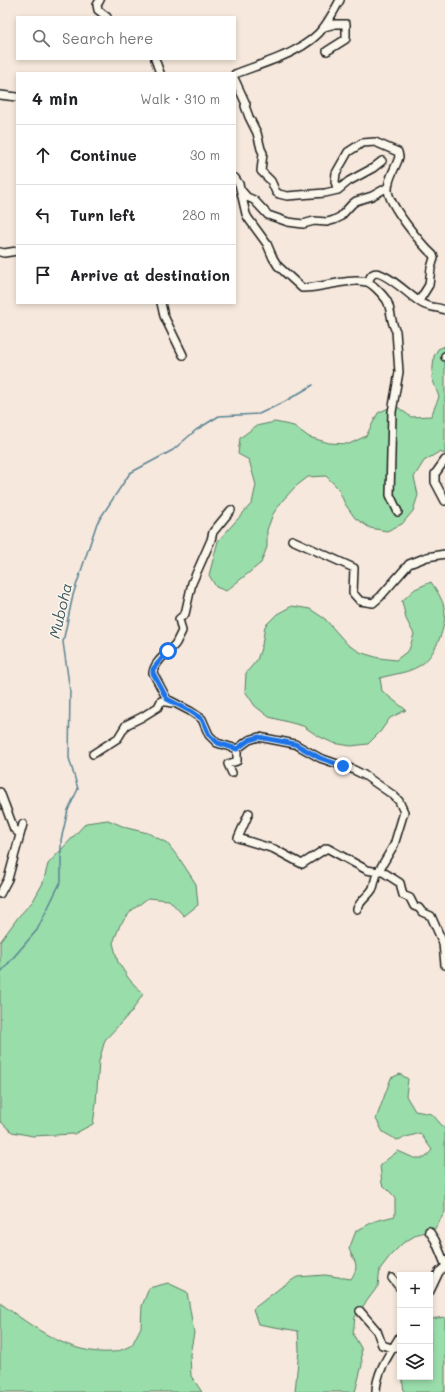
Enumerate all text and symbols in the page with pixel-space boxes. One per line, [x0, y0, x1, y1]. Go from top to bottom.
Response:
search box [16, 16, 236, 60]
icon: search [30, 27, 52, 49]
text: Search here [62, 28, 153, 48]
text: 4 min [32, 87, 78, 109]
text: Walk · 310 m [140, 90, 220, 107]
icon: ahead [32, 144, 54, 166]
text: Continue [70, 145, 137, 165]
text: 30 m [190, 146, 220, 163]
icon: left [32, 204, 54, 226]
text: Turn left [70, 205, 135, 225]
text: 280 m [182, 206, 220, 223]
icon: arrive [32, 264, 54, 286]
text: Arrive at destination [70, 265, 230, 285]
water label: Muboha [44, 581, 76, 641]
route start [159, 642, 177, 660]
route end [334, 757, 352, 775]
map controls [397, 1272, 433, 1380]
button: + [397, 1272, 433, 1308]
button: − [397, 1308, 433, 1344]
button: layers [397, 1344, 433, 1380]

